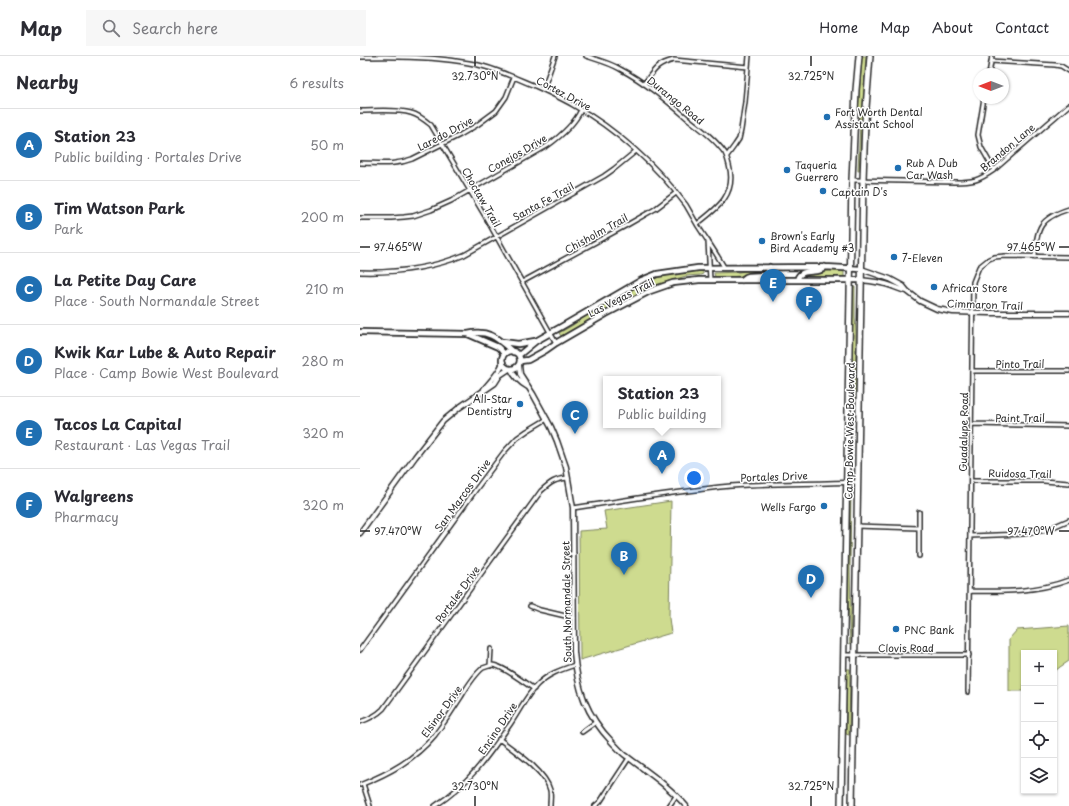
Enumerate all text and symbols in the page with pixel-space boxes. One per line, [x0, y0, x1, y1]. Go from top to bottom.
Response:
search box [86, 10, 366, 46]
text: Map [20, 14, 62, 42]
text: Search here [132, 16, 218, 39]
icon: search [100, 17, 122, 39]
text: Home [819, 17, 858, 38]
text: Map [880, 17, 910, 38]
text: About [932, 17, 973, 38]
text: Contact [995, 17, 1049, 38]
text: 32.730°N [451, 68, 499, 83]
text: 32.725°N [788, 68, 834, 83]
north arrow [973, 68, 1009, 104]
text: Nearby [16, 69, 78, 95]
street label: Cortez Drive [534, 72, 594, 114]
street label: Durango Road [644, 72, 708, 128]
text: 6 results [289, 73, 344, 92]
place label: Fort Worth Dental Assistant School [835, 104, 923, 131]
street label: Laredo Drive [414, 112, 476, 154]
marker: Fort Worth Dental Assistant School [822, 112, 832, 122]
street label: Brandon Lane [976, 119, 1038, 174]
text: Station 23 [54, 124, 136, 147]
street label: Conejos Drive [485, 130, 549, 176]
text: A [24, 135, 34, 154]
text: 50 m [310, 135, 344, 154]
text: Public building · Portales Drive [54, 147, 242, 166]
place label: Rub A Dub Car Wash [906, 155, 958, 182]
place label: Taqueria Guerrero [795, 157, 839, 184]
marker: Rub A Dub Car Wash [893, 163, 903, 173]
street label: Choctaw Trail [459, 164, 505, 230]
marker: Taqueria Guerrero [782, 165, 792, 175]
street label: Santa Fe Trail [510, 178, 576, 224]
place label: Captain D's [831, 184, 888, 199]
marker: Captain D's [818, 186, 828, 196]
text: Tim Watson Park [54, 196, 185, 219]
text: B [25, 207, 33, 226]
text: 200 m [301, 207, 344, 226]
street label: Chisholm Trail [562, 209, 630, 257]
text: Park [54, 219, 83, 238]
place label: Brown's Early Bird Academy #3 [770, 228, 854, 255]
marker: Brown's Early Bird Academy #3 [757, 236, 767, 246]
text: 97.465°W [374, 239, 423, 254]
text: 97.465°W [1007, 239, 1056, 254]
place label: 7-Eleven [902, 250, 943, 265]
marker: 7-Eleven [889, 252, 899, 262]
text: La Petite Day Care [54, 268, 196, 291]
pin: E [760, 269, 786, 302]
street label: Las Vegas Trail [585, 274, 657, 320]
text: C [24, 279, 34, 298]
text: 210 m [305, 279, 344, 298]
place label: African Store [942, 280, 1007, 295]
marker: African Store [929, 282, 939, 292]
pin: F [796, 287, 822, 320]
text: Place · South Normandale Street [54, 291, 259, 310]
street label: Cimmaron Trail [947, 295, 1023, 313]
text: Kwik Kar Lube & Auto Repair [54, 340, 276, 363]
text: D [24, 351, 34, 370]
text: 280 m [302, 351, 344, 370]
street label: Pinto Trail [996, 356, 1045, 371]
street label: Camp Bowie West Boulevard [840, 362, 858, 500]
text: Place · Camp Bowie West Boulevard [54, 363, 279, 382]
popup [603, 376, 721, 428]
text: Station 23 [618, 381, 699, 404]
place label: All-Star Dentistry [467, 391, 512, 418]
street label: Guadalupe Road [955, 392, 971, 472]
marker: All-Star Dentistry [515, 399, 525, 409]
pin: C [562, 401, 588, 434]
text: Public building [618, 404, 707, 423]
street label: Paint Trail [995, 410, 1045, 425]
text: Tacos La Capital [54, 412, 182, 435]
text: E [25, 423, 33, 442]
text: 320 m [302, 423, 344, 442]
text: Restaurant · Las Vegas Trail [54, 435, 230, 454]
pin: A [649, 441, 675, 474]
street label: San Marcos Drive [430, 455, 494, 535]
street label: Ruidosa Trail [988, 465, 1052, 481]
street label: Portales Drive [740, 467, 808, 485]
your location [684, 468, 704, 488]
text: Walgreens [54, 484, 133, 507]
text: F [25, 495, 33, 514]
text: 320 m [302, 495, 344, 514]
place label: Wells Fargo [761, 499, 816, 514]
marker: Wells Fargo [819, 501, 829, 511]
text: Pharmacy [54, 507, 119, 526]
text: 97.470°W [374, 523, 423, 538]
text: 97.470°W [1007, 523, 1056, 538]
street label: South Normandale Street [557, 541, 575, 663]
pin: B [611, 542, 637, 575]
street label: Portales Drive [431, 562, 483, 626]
pin: D [798, 565, 824, 598]
place label: PNC Bank [904, 622, 954, 637]
marker: PNC Bank [891, 624, 901, 634]
street label: Clovis Road [878, 640, 934, 655]
map controls [1021, 650, 1057, 794]
button: + [1021, 650, 1057, 686]
street label: Elsinor Drive [417, 682, 465, 740]
button: − [1021, 686, 1057, 722]
street label: Encino Drive [474, 699, 520, 757]
button: locate [1021, 722, 1057, 758]
button: layers [1021, 758, 1057, 794]
text: 32.730°N [451, 778, 499, 793]
text: 32.725°N [788, 778, 834, 793]

